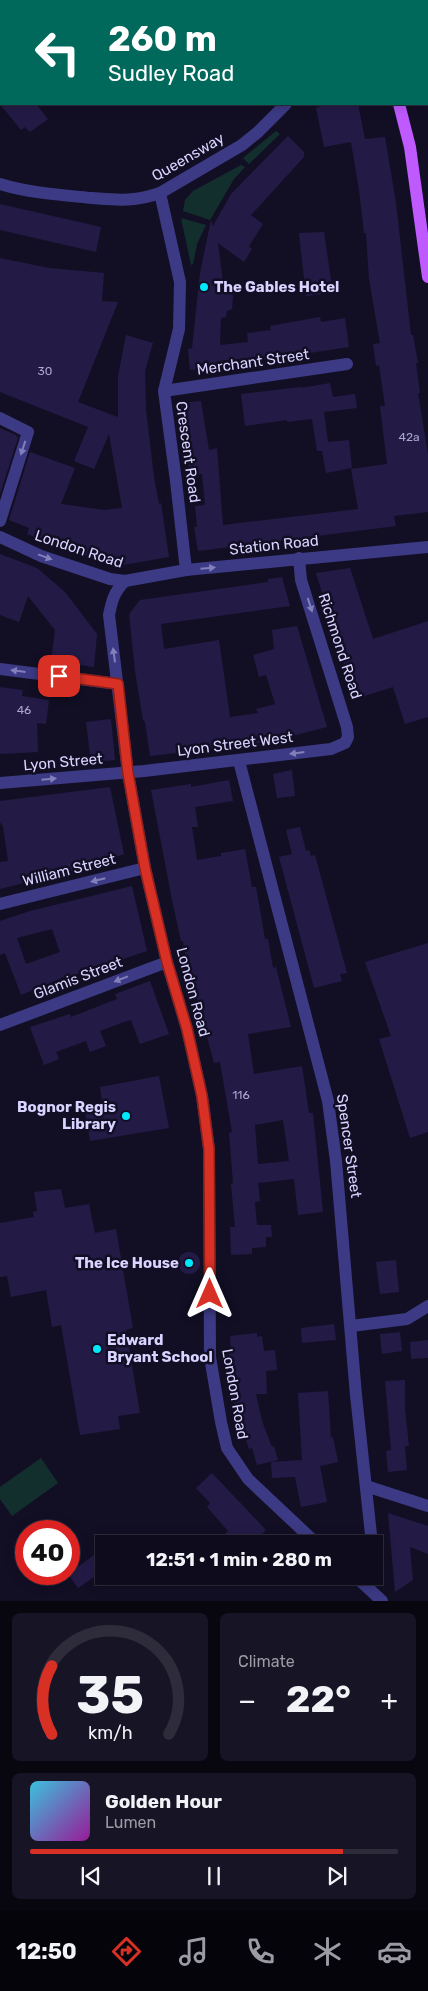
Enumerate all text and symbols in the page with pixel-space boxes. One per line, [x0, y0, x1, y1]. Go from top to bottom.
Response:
text: 260 m [108, 18, 217, 60]
icon: left [25, 20, 90, 85]
text: Sudley Road [108, 60, 234, 87]
street label: Queensway [149, 129, 227, 185]
place label: The Gables Hotel [214, 278, 339, 296]
marker: The Gables Hotel [198, 281, 210, 293]
street label: Merchant Street [196, 345, 311, 379]
house number: 30 [38, 364, 52, 378]
street label: Crescent Road [172, 400, 204, 504]
house number: 42a [398, 430, 420, 444]
one-way arrow [19, 441, 26, 456]
street label: London Road [33, 526, 125, 572]
street label: Station Road [228, 531, 320, 559]
one-way arrow [38, 553, 53, 561]
one-way arrow [200, 564, 216, 572]
street label: Richmond Road [314, 591, 366, 701]
one-way arrow [307, 598, 314, 613]
one-way arrow [110, 646, 118, 662]
pin [38, 655, 80, 697]
icon: arrive [45, 662, 73, 690]
one-way arrow [9, 667, 25, 675]
house number: 46 [17, 703, 31, 717]
street label: Lyon Street West [176, 728, 294, 760]
one-way arrow [289, 749, 305, 757]
street label: Lyon Street [22, 750, 104, 774]
one-way arrow [41, 775, 57, 783]
street label: William Street [21, 850, 117, 890]
one-way arrow [91, 876, 106, 884]
street label: London Road [172, 945, 214, 1039]
street label: Glamis Street [31, 953, 125, 1003]
one-way arrow [114, 976, 129, 983]
house number: 116 [232, 1088, 250, 1102]
street label: Spencer Street [333, 1093, 365, 1199]
place label: Bognor Regis Library [17, 1098, 116, 1133]
marker: Bognor Regis Library [120, 1110, 132, 1122]
place label: The Ice House [75, 1254, 179, 1272]
marker: The Ice House [183, 1257, 195, 1269]
position arrow [183, 1267, 235, 1319]
place label: Edward Bryant School [107, 1331, 213, 1366]
marker: Edward Bryant School [91, 1343, 103, 1355]
street label: London Road [218, 1347, 252, 1441]
speed limit sign: 40 [15, 1520, 80, 1585]
text: 12:51 · 1 min · 280 m [146, 1548, 332, 1571]
text: Climate [238, 1652, 295, 1671]
text: 35 [76, 1664, 144, 1726]
text: 22° [286, 1676, 351, 1722]
text: − [238, 1684, 256, 1717]
text: + [381, 1684, 398, 1717]
text: km/h [88, 1722, 132, 1743]
text: Golden Hour [105, 1790, 222, 1813]
text: Lumen [105, 1813, 156, 1832]
icon: previous [77, 1862, 105, 1890]
icon: pause [200, 1862, 228, 1890]
icon: next [323, 1862, 351, 1890]
icon: directions [109, 1934, 144, 1969]
icon: music [176, 1934, 211, 1969]
icon: phone [243, 1934, 278, 1969]
icon: climate [310, 1934, 345, 1969]
icon: car [377, 1934, 412, 1969]
text: 12:50 [16, 1938, 77, 1965]

